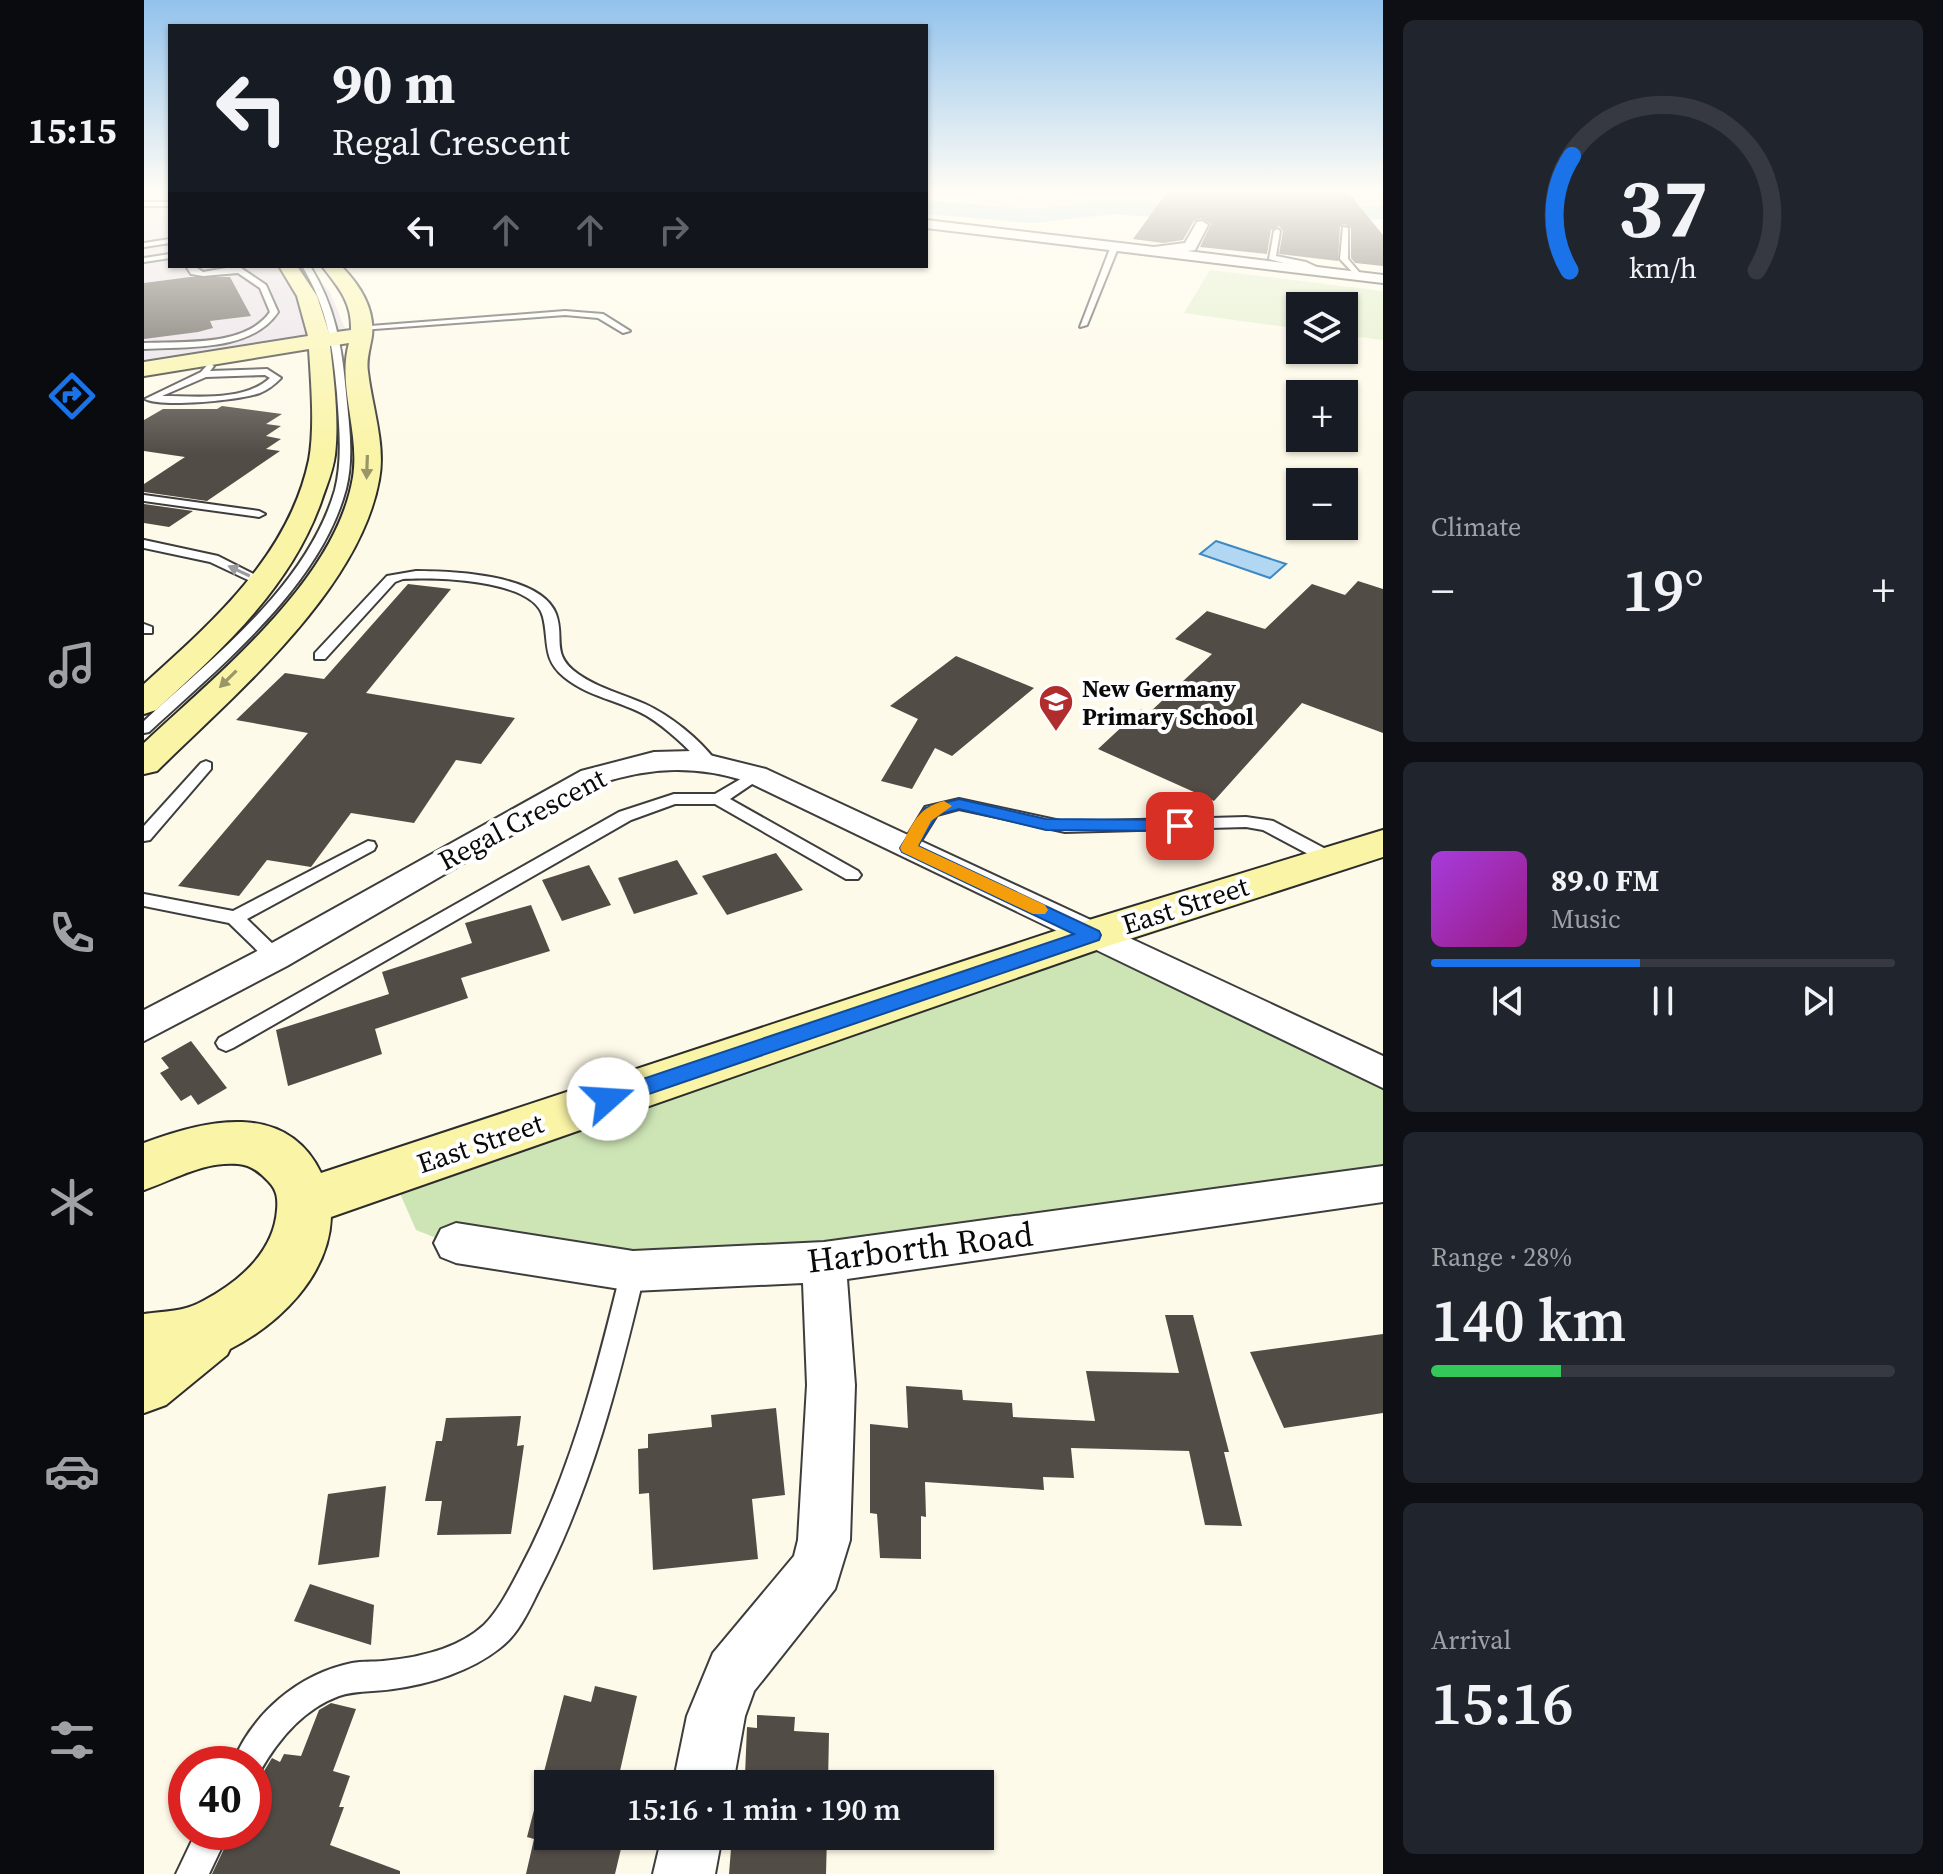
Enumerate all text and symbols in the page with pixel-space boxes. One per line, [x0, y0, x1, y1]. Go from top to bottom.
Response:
text: 90 m [332, 45, 455, 122]
icon: left [200, 56, 304, 160]
text: 15:15 [28, 106, 116, 155]
text: Regal Crescent [332, 118, 570, 167]
text: 37 [1618, 151, 1708, 265]
icon: left [400, 208, 444, 252]
icon: ahead [484, 208, 528, 252]
icon: ahead [568, 208, 612, 252]
icon: right [652, 208, 696, 252]
text: km/h [1629, 249, 1697, 289]
map controls [1286, 292, 1358, 540]
button: layers [1286, 292, 1358, 364]
icon: directions [44, 368, 100, 424]
button: + [1286, 380, 1358, 452]
one-way arrow [360, 455, 373, 480]
button: − [1286, 468, 1358, 540]
text: Climate [1431, 509, 1521, 545]
text: 19° [1622, 549, 1704, 631]
text: − [1431, 560, 1454, 621]
text: + [1872, 560, 1895, 621]
one-way arrow [228, 564, 251, 578]
icon: music [44, 637, 100, 693]
one-way arrow [219, 670, 238, 688]
place label: New Germany Primary School [1082, 672, 1254, 733]
school or university icon: New Germany Primary School [1037, 683, 1075, 733]
street label: Regal Crescent [431, 758, 613, 879]
pin [1146, 792, 1214, 860]
icon: arrive [1158, 804, 1202, 848]
text: 89.0 FM [1551, 860, 1659, 901]
street label: East Street [1117, 866, 1254, 943]
text: Music [1551, 901, 1621, 937]
icon: phone [44, 905, 100, 961]
icon: previous [1486, 979, 1530, 1023]
icon: pause [1641, 979, 1685, 1023]
icon: next [1796, 979, 1840, 1023]
position arrow [566, 1057, 650, 1141]
street label: East Street [412, 1103, 549, 1182]
icon: climate [44, 1174, 100, 1230]
street label: Harborth Road [805, 1210, 1035, 1284]
text: Range · 28% [1431, 1239, 1572, 1275]
text: 140 km [1431, 1279, 1627, 1361]
icon: car [44, 1443, 100, 1499]
text: Arrival [1431, 1622, 1511, 1658]
text: 15:16 [1431, 1662, 1574, 1744]
icon: filters [44, 1712, 100, 1768]
speed limit sign: 40 [168, 1746, 272, 1850]
text: 15:16 · 1 min · 190 m [627, 1789, 901, 1830]

